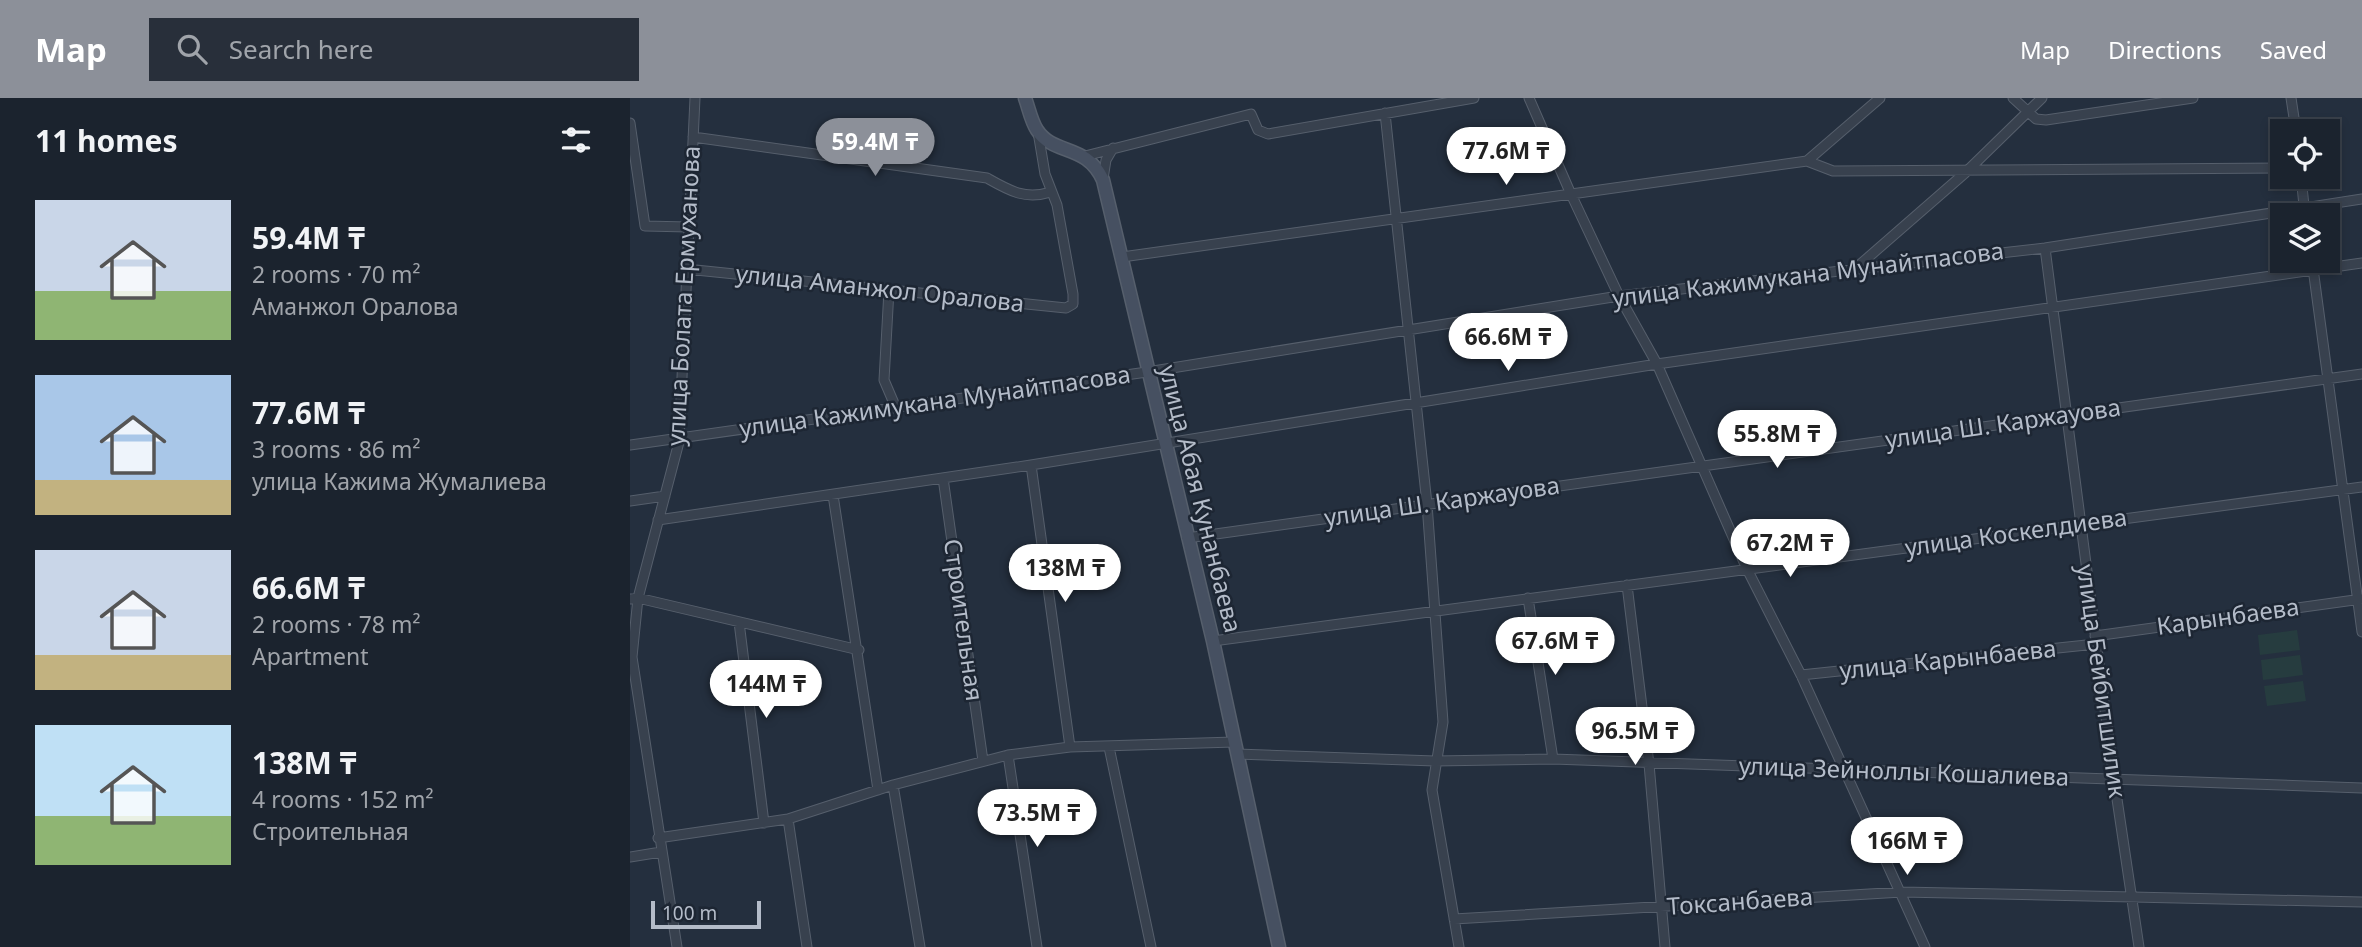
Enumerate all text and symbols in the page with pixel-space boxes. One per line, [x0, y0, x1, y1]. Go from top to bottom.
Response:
search box [149, 18, 639, 81]
text: Map [35, 27, 107, 72]
icon: search [173, 30, 211, 68]
text: Search here [229, 31, 373, 67]
text: Map [2020, 33, 2070, 66]
text: Directions [2108, 33, 2222, 66]
text: Saved [2260, 33, 2327, 66]
pin: 59.4M ₸ [810, 118, 940, 178]
map controls [2270, 119, 2340, 273]
button: locate [2270, 119, 2340, 189]
text: 11 homes [35, 120, 178, 161]
icon: filters [557, 121, 595, 159]
text: 59.4M ₸ [832, 125, 918, 157]
pin: 77.6M ₸ [1441, 127, 1571, 187]
text: 77.6M ₸ [1463, 134, 1549, 166]
street label: улица Болата Ермуханова [658, 145, 707, 447]
button: layers [2270, 203, 2340, 273]
text: 59.4M ₸ [252, 217, 365, 258]
icon: home [91, 228, 175, 312]
street label: улица Кажимукана Мунайтпасова [1610, 233, 2006, 314]
street label: улица Аманжол Оралова [734, 256, 1026, 319]
text: 2 rooms · 70 m² [252, 258, 421, 290]
text: Аманжол Оралова [252, 290, 459, 322]
pin: 66.6M ₸ [1443, 314, 1573, 373]
text: 66.6M ₸ [1465, 320, 1551, 352]
street label: улица Кажимукана Мунайтпасова [737, 357, 1132, 444]
street label: улица Абая Кунанбаева [1152, 361, 1251, 636]
street label: улица Ш. Каржауова [1883, 390, 2123, 455]
text: 77.6M ₸ [252, 392, 365, 433]
icon: home [91, 403, 175, 487]
pin: 55.8M ₸ [1712, 410, 1842, 470]
text: 55.8M ₸ [1734, 417, 1820, 449]
text: 3 rooms · 86 m² [252, 433, 421, 465]
text: улица Кажима Жумалиева [252, 465, 547, 497]
street label: улица Ш. Каржауова [1322, 468, 1562, 533]
street label: улица Коскелдиева [1903, 500, 2129, 563]
pin: 67.2M ₸ [1725, 519, 1855, 579]
text: 67.2M ₸ [1747, 526, 1833, 558]
street label: Строительная [937, 537, 992, 703]
pin: 138M ₸ [1008, 545, 1122, 604]
text: 138M ₸ [1025, 551, 1105, 583]
street label: улица Бейбитшилик [2070, 562, 2135, 800]
text: 66.6M ₸ [252, 567, 365, 608]
icon: home [91, 578, 175, 662]
street label: Карынбаева [2154, 589, 2301, 642]
text: 2 rooms · 78 m² [252, 608, 421, 640]
pin: 67.6M ₸ [1490, 618, 1620, 677]
text: 67.6M ₸ [1512, 624, 1598, 656]
street label: улица Карынбаева [1838, 631, 2058, 686]
text: Apartment [252, 640, 369, 672]
pin: 144M ₸ [709, 660, 823, 720]
text: 144M ₸ [726, 667, 806, 699]
pin: 96.5M ₸ [1570, 708, 1700, 767]
text: 96.5M ₸ [1592, 714, 1678, 746]
text: 138M ₸ [252, 742, 357, 783]
street label: улица Зейноллы Кошалиева [1738, 748, 2070, 793]
icon: home [91, 753, 175, 837]
text: 4 rooms · 152 m² [252, 783, 434, 815]
pin: 73.5M ₸ [972, 790, 1102, 849]
text: 73.5M ₸ [994, 796, 1080, 828]
text: Строительная [252, 815, 409, 847]
pin: 166M ₸ [1850, 818, 1964, 877]
text: 166M ₸ [1867, 824, 1947, 856]
street label: Токсанбаева [1666, 879, 1814, 922]
scale bar [651, 898, 761, 930]
text: 100 m [662, 900, 717, 926]

